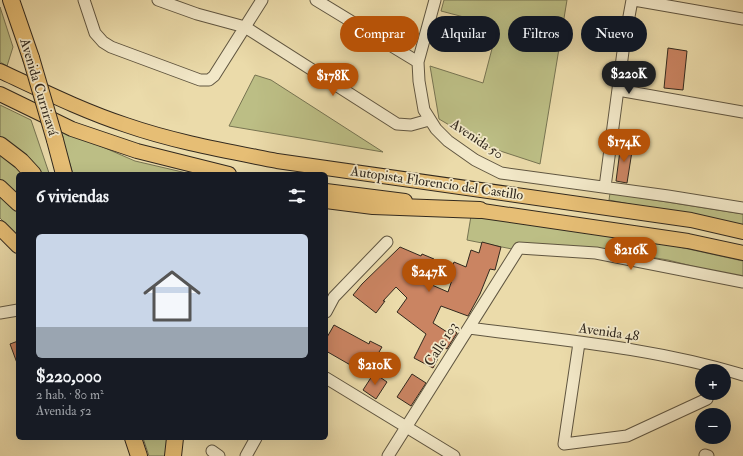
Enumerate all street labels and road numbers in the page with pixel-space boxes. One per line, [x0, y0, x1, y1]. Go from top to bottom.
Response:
street label: Avenida Curriravá [16, 35, 62, 138]
street label: Avenida 50 [447, 115, 507, 163]
street label: Autopista Florencio del Castillo [348, 162, 525, 205]
street label: Calle 103 [420, 319, 462, 369]
street label: Avenida 48 [577, 319, 641, 345]

